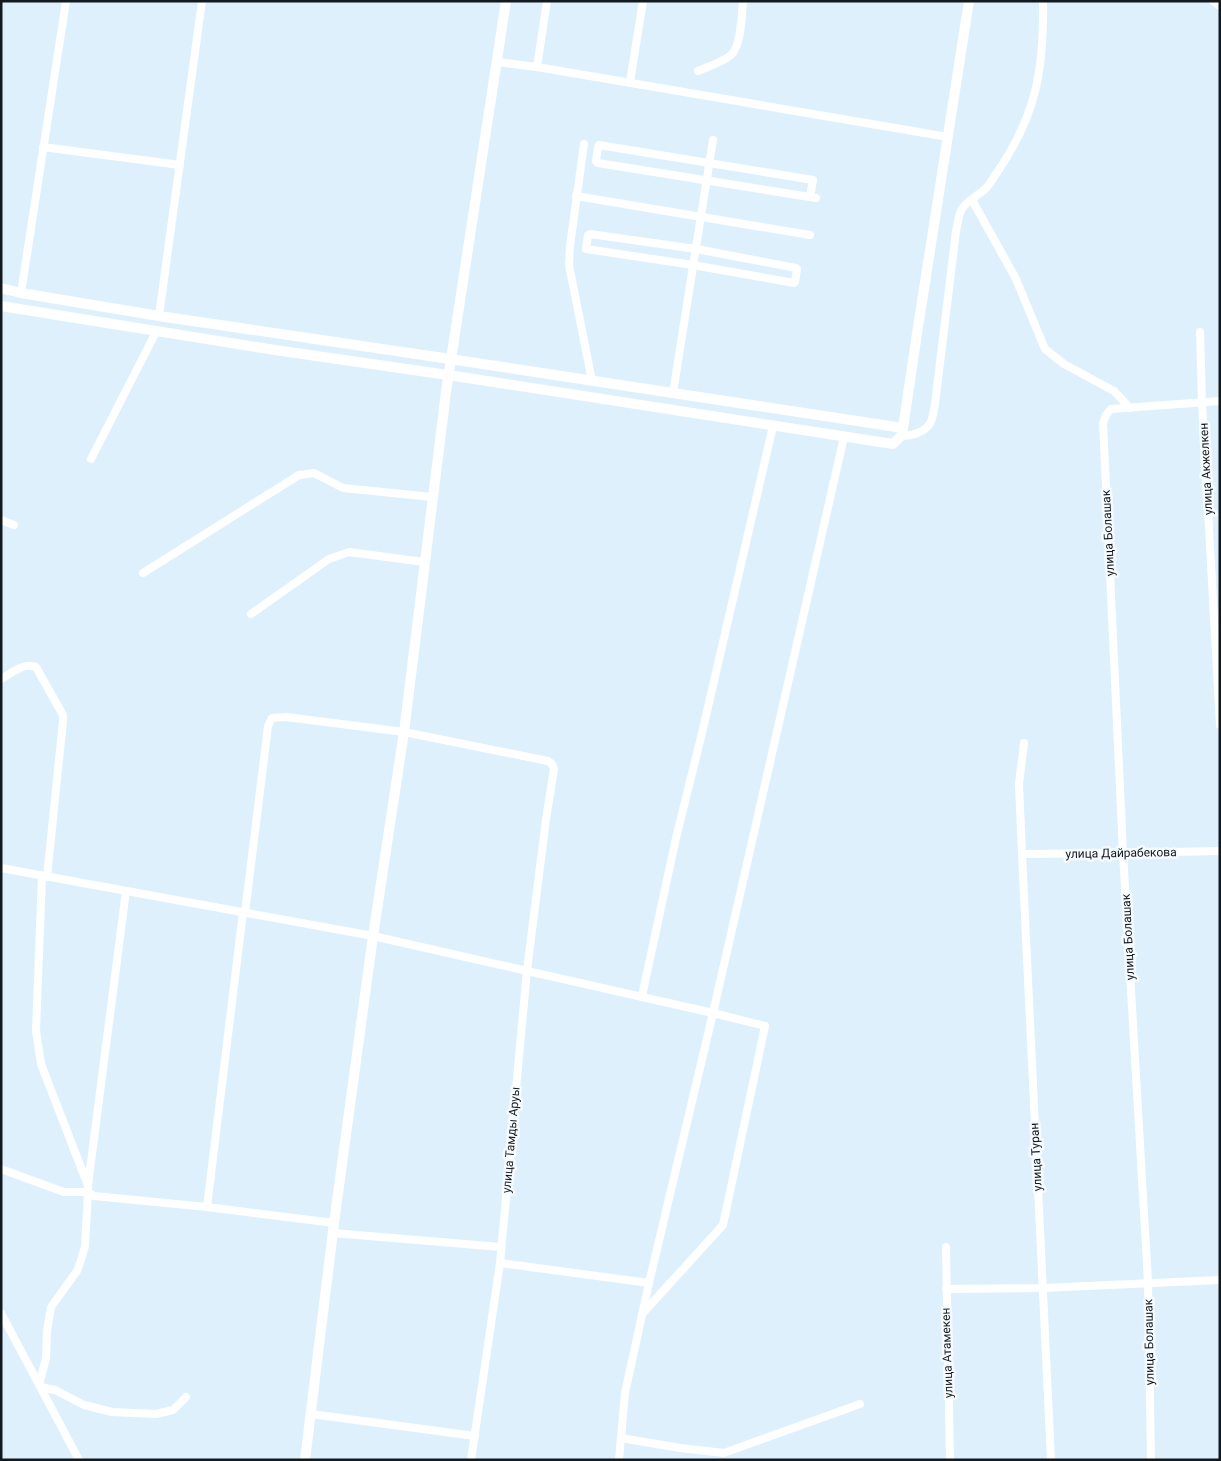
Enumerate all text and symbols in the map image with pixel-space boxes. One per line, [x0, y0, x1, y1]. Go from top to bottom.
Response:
street label: улица Акжелкен [1197, 423, 1215, 515]
street label: улица Болашак [1099, 489, 1117, 577]
street label: улица Дайрабекова [1065, 845, 1177, 861]
street label: улица Болашак [1119, 893, 1137, 981]
street label: улица Тамды Аруы [499, 1086, 523, 1194]
street label: улица Туран [1027, 1123, 1045, 1191]
street label: улица Болашак [1141, 1298, 1157, 1385]
street label: улица Атамекен [938, 1307, 956, 1399]

